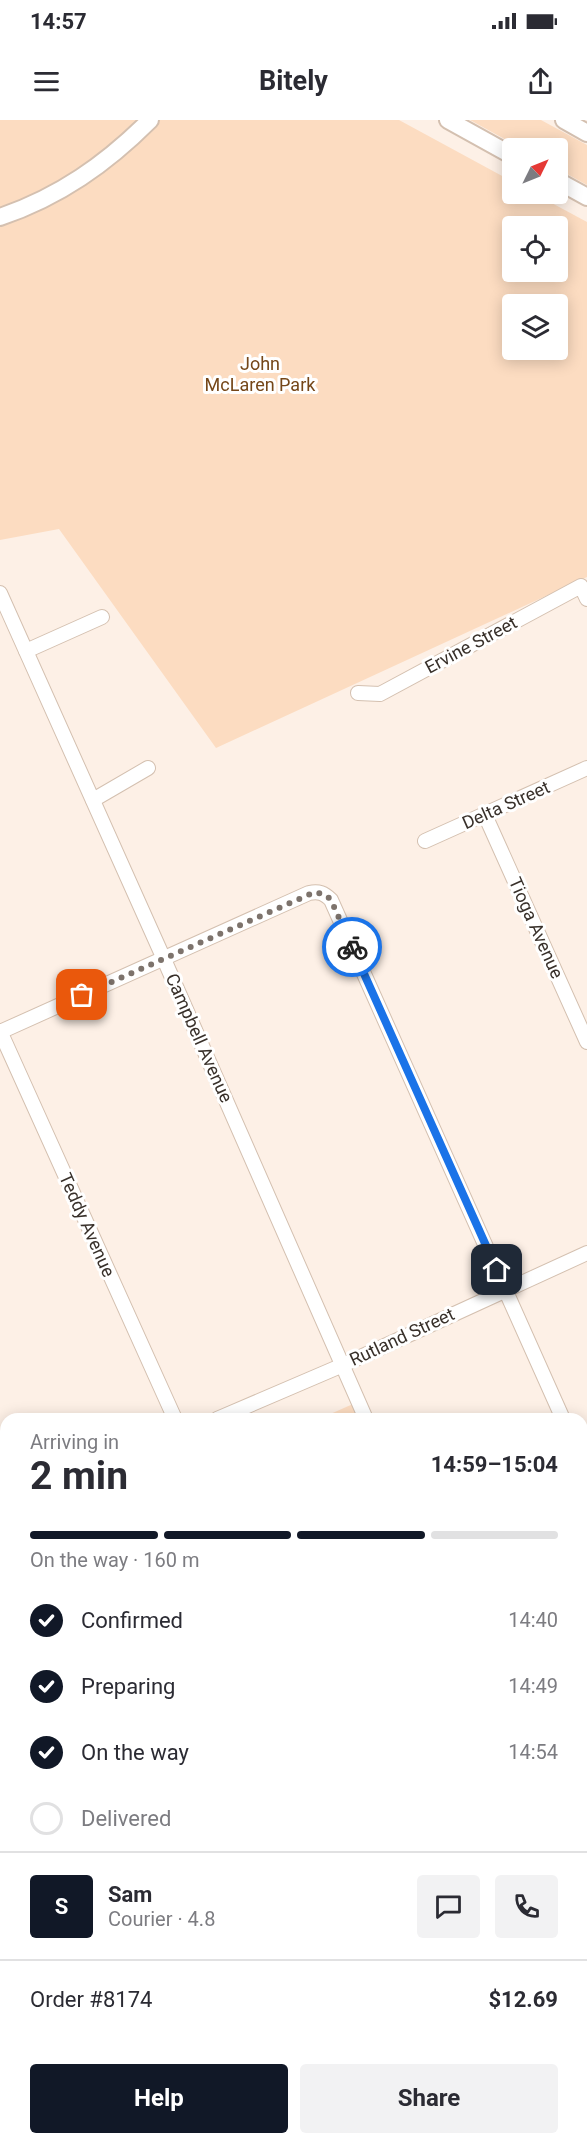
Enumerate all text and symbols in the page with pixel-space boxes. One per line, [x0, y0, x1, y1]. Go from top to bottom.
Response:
text: 14:57 [30, 9, 87, 34]
icon: menu [30, 65, 63, 98]
text: Bitely [259, 65, 328, 97]
icon: share [524, 65, 557, 98]
north arrow [502, 138, 568, 204]
map controls [502, 138, 568, 360]
button: locate [502, 216, 568, 282]
button: layers [502, 294, 568, 360]
park label: John McLaren Park [205, 353, 316, 395]
street label: Ervine Street [421, 612, 520, 678]
street label: Delta Street [459, 776, 553, 833]
street label: Tioga Avenue [505, 874, 568, 982]
courier [322, 917, 382, 977]
icon: bike [336, 931, 369, 964]
pin [56, 969, 107, 1020]
street label: Campbell Avenue [162, 970, 237, 1106]
icon: bag [65, 978, 98, 1011]
street label: Teddy Avenue [55, 1170, 120, 1280]
pin [471, 1244, 522, 1295]
icon: home [480, 1253, 513, 1286]
street label: Rutland Street [346, 1303, 458, 1370]
text: Arriving in [30, 1430, 119, 1454]
text: 14:59–15:04 [431, 1452, 558, 1477]
text: 2 min [30, 1453, 128, 1499]
text: On the way · 160 m [30, 1548, 199, 1572]
icon: check [30, 1604, 63, 1637]
text: Confirmed [81, 1608, 183, 1633]
text: 14:40 [508, 1608, 558, 1632]
icon: check [30, 1670, 63, 1703]
text: Preparing [81, 1674, 175, 1699]
text: 14:49 [508, 1674, 558, 1698]
icon: check [30, 1736, 63, 1769]
text: On the way [81, 1740, 189, 1765]
text: 14:54 [508, 1740, 558, 1764]
text: Delivered [81, 1806, 171, 1831]
button: chat [417, 1875, 480, 1938]
button: phone [495, 1875, 558, 1938]
text: Sam [108, 1882, 152, 1907]
text: S [55, 1894, 68, 1919]
text: Courier · 4.8 [108, 1907, 215, 1931]
text: Order #8174 [30, 1987, 152, 2012]
text: $12.69 [489, 1987, 558, 2012]
button: Help [30, 2064, 288, 2133]
button: Share [300, 2064, 558, 2133]

